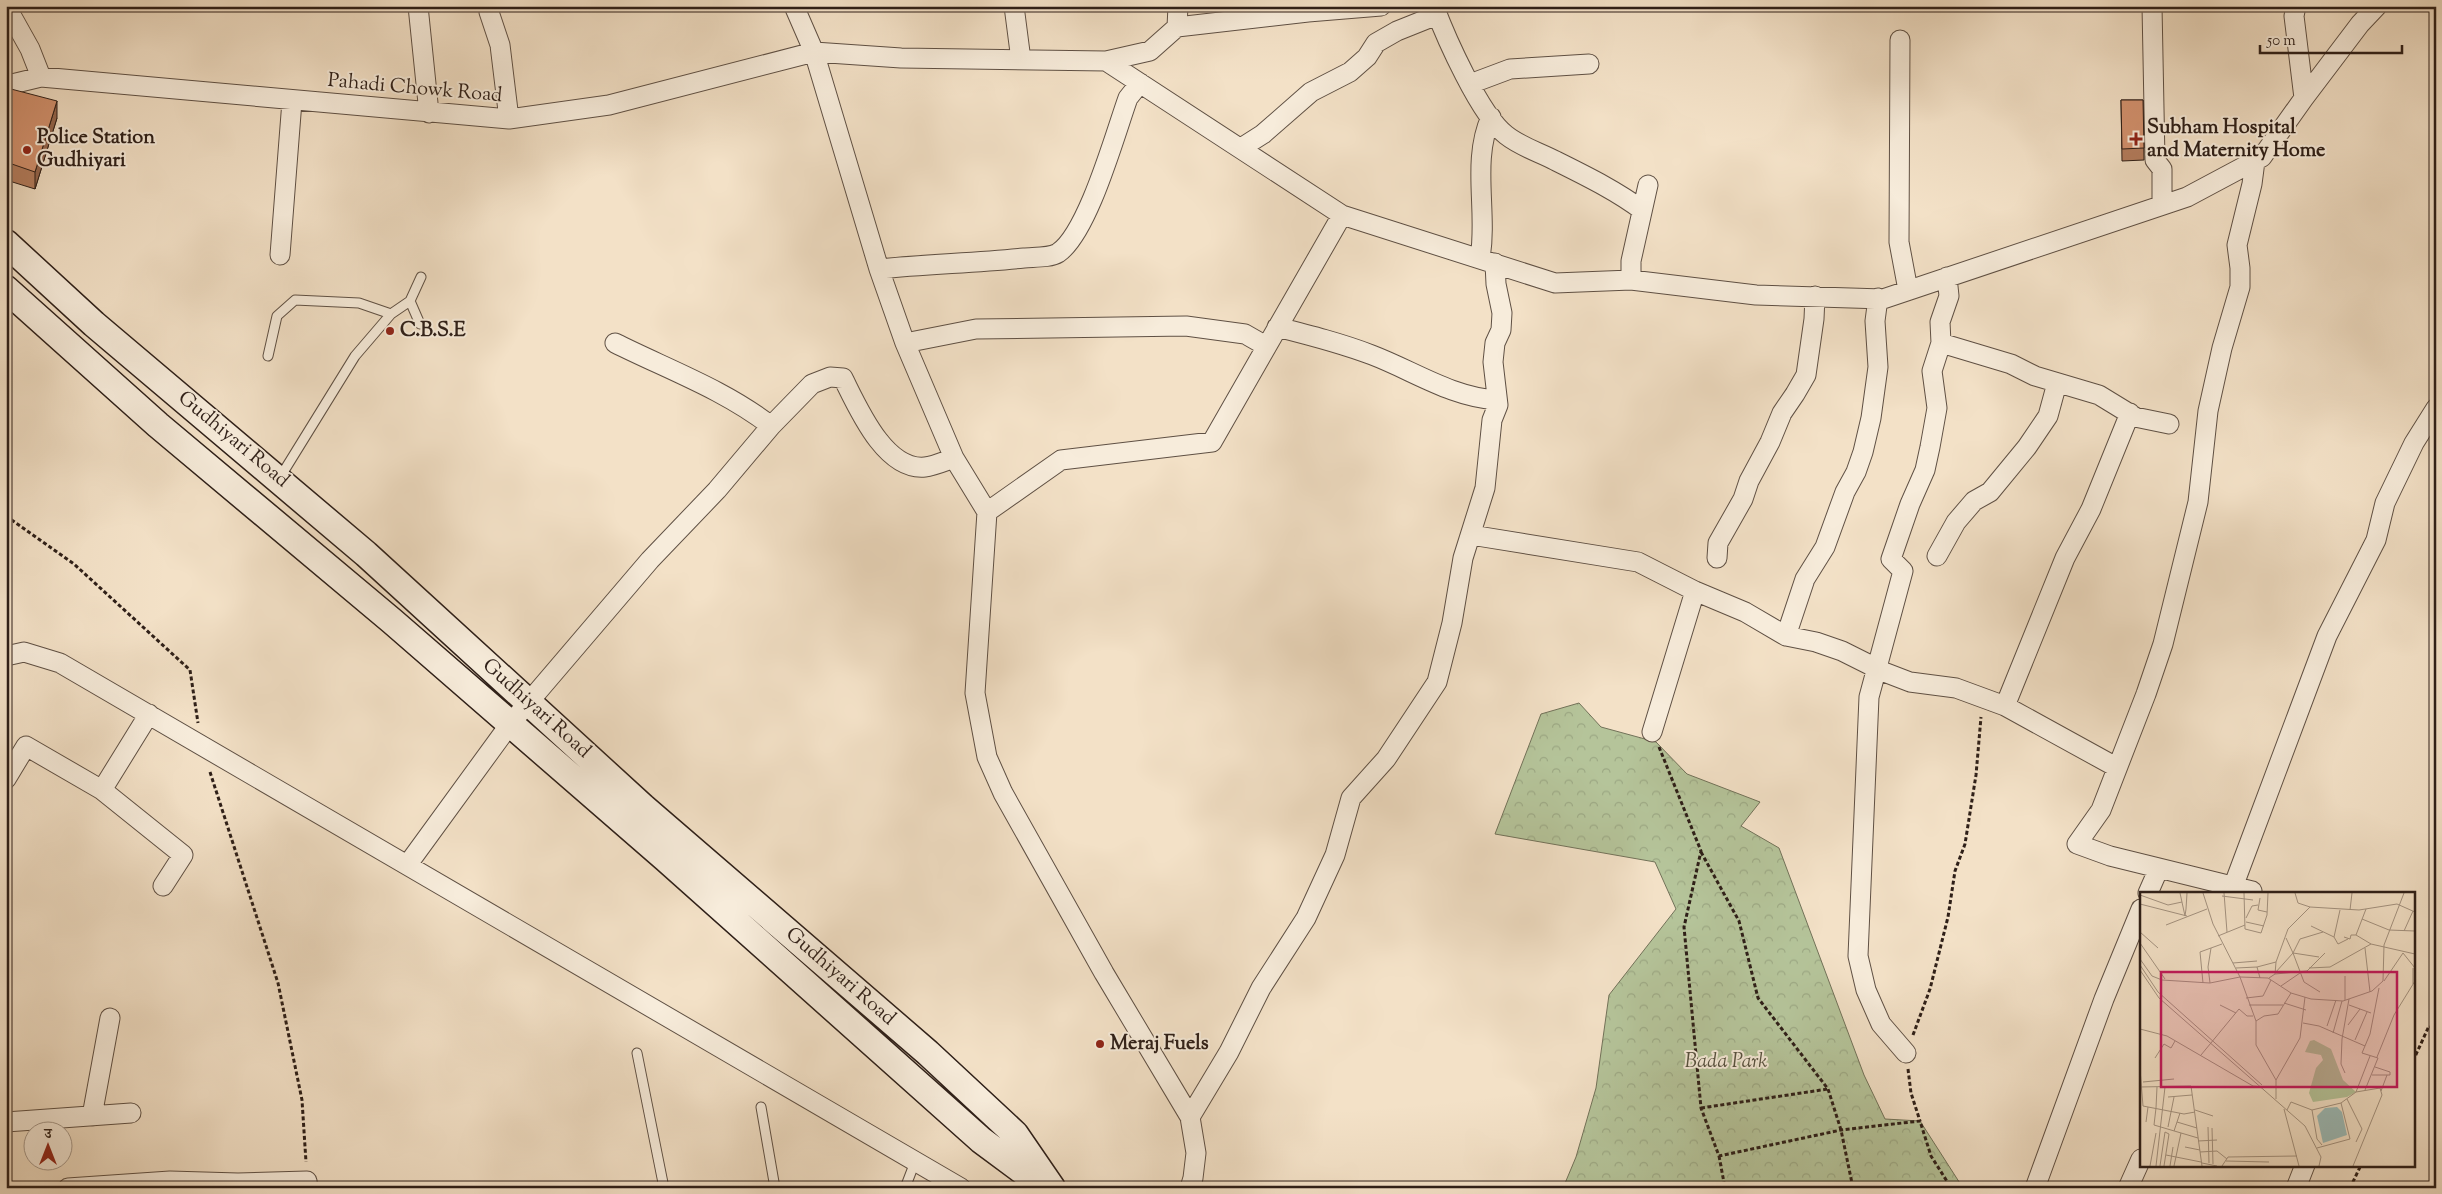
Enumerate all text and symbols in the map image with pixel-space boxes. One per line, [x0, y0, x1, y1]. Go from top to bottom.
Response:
scale bar [2260, 22, 2402, 54]
text: 50 m [2266, 31, 2296, 52]
street label: Pahadi Chowk Road [326, 67, 504, 111]
place label: Subham Hospital and Maternity Home [2147, 114, 2325, 166]
place label: Police Station Gudhiyari [37, 124, 155, 176]
marker: Subham Hospital and Maternity Home [2129, 132, 2143, 146]
marker: Police Station Gudhiyari [21, 144, 33, 156]
place label: C.B.S.E [400, 317, 467, 346]
marker: C.B.S.E [384, 325, 396, 337]
street label: Gudhiyari Road [171, 385, 295, 495]
street label: Gudhiyari Road [475, 652, 597, 766]
inset map [2140, 892, 2414, 1166]
street label: Gudhiyari Road [778, 921, 902, 1033]
place label: Meraj Fuels [1110, 1030, 1209, 1059]
marker: Meraj Fuels [1094, 1038, 1106, 1050]
park label: Bada Park [1685, 1048, 1767, 1077]
north arrow [22, 1122, 72, 1172]
text: उ [43, 1125, 52, 1145]

